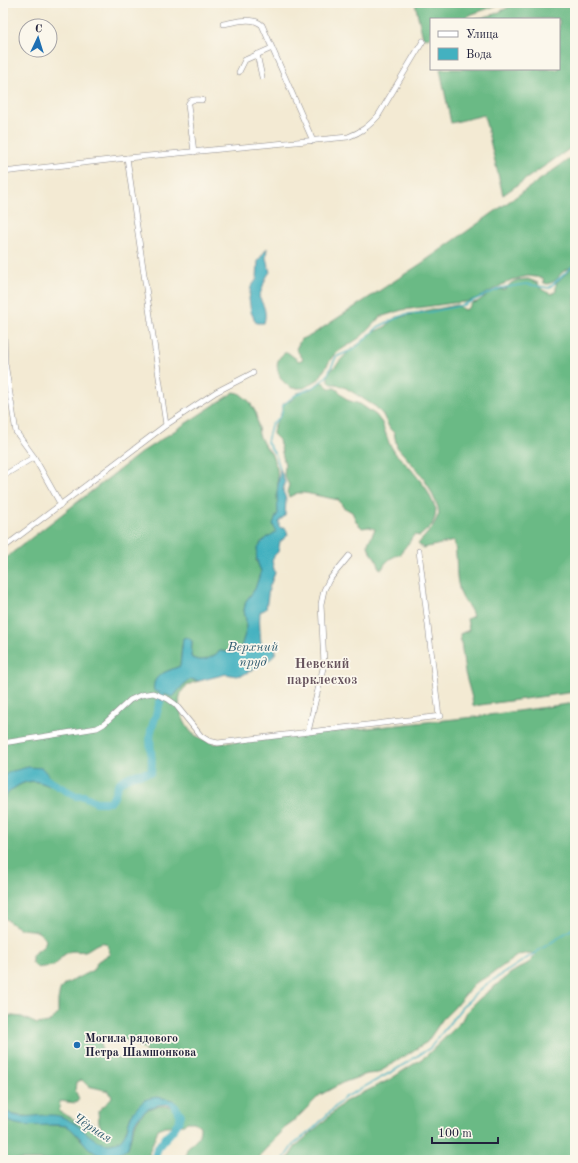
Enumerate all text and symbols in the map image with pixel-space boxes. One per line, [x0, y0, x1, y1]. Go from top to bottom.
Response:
north arrow [18, 18, 58, 58]
legend [430, 18, 560, 70]
text: С [35, 24, 43, 35]
text: Улица [466, 29, 499, 41]
text: Вода [466, 49, 492, 61]
water label: Верхний пруд [227, 641, 279, 669]
district label: Невский парклесхоз [287, 657, 357, 687]
place label: Могила рядового Петра Шамшонкова [85, 1033, 196, 1059]
marker: Могила рядового Петра Шамшонкова [72, 1040, 82, 1050]
water label: Чёрная [71, 1111, 114, 1145]
scale bar [432, 1119, 498, 1145]
text: 100 m [438, 1128, 472, 1140]

